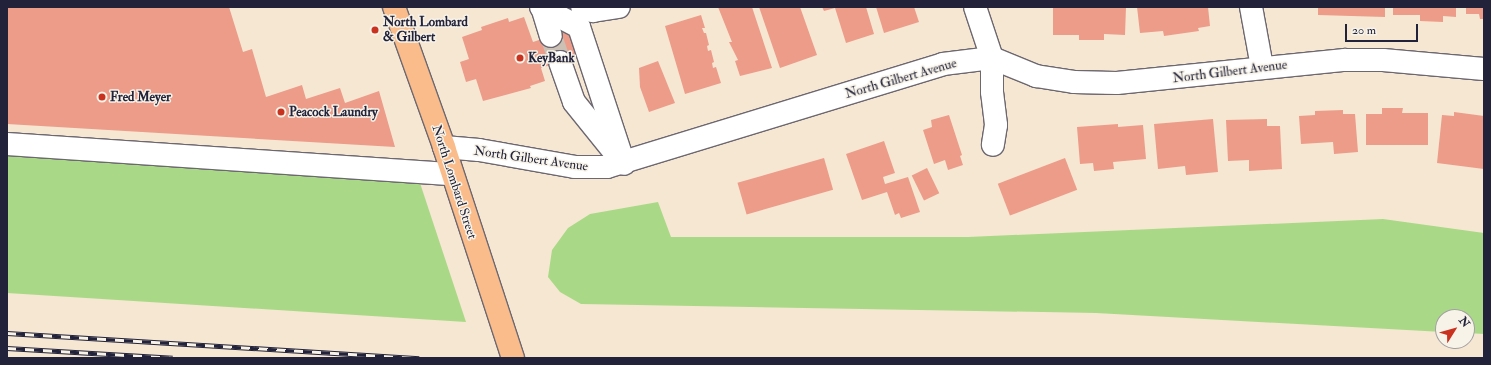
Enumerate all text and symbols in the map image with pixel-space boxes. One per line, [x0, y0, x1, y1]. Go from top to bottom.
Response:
place label: North Lombard & Gilbert [383, 15, 468, 46]
scale bar [1347, 16, 1420, 42]
text: 20 m [1352, 23, 1376, 38]
marker: North Lombard & Gilbert [370, 25, 380, 35]
place label: KeyBank [528, 50, 575, 66]
marker: KeyBank [515, 53, 525, 63]
street label: North Gilbert Avenue [844, 56, 958, 102]
street label: North Gilbert Avenue [1172, 57, 1288, 87]
place label: Fred Meyer [110, 89, 171, 105]
marker: Fred Meyer [97, 92, 107, 102]
place label: Peacock Laundry [289, 104, 378, 120]
marker: Peacock Laundry [276, 107, 286, 117]
street label: North Lombard Street [428, 123, 480, 241]
street label: North Gilbert Avenue [473, 143, 589, 175]
north arrow [1435, 309, 1475, 349]
text: N [1456, 314, 1472, 330]

